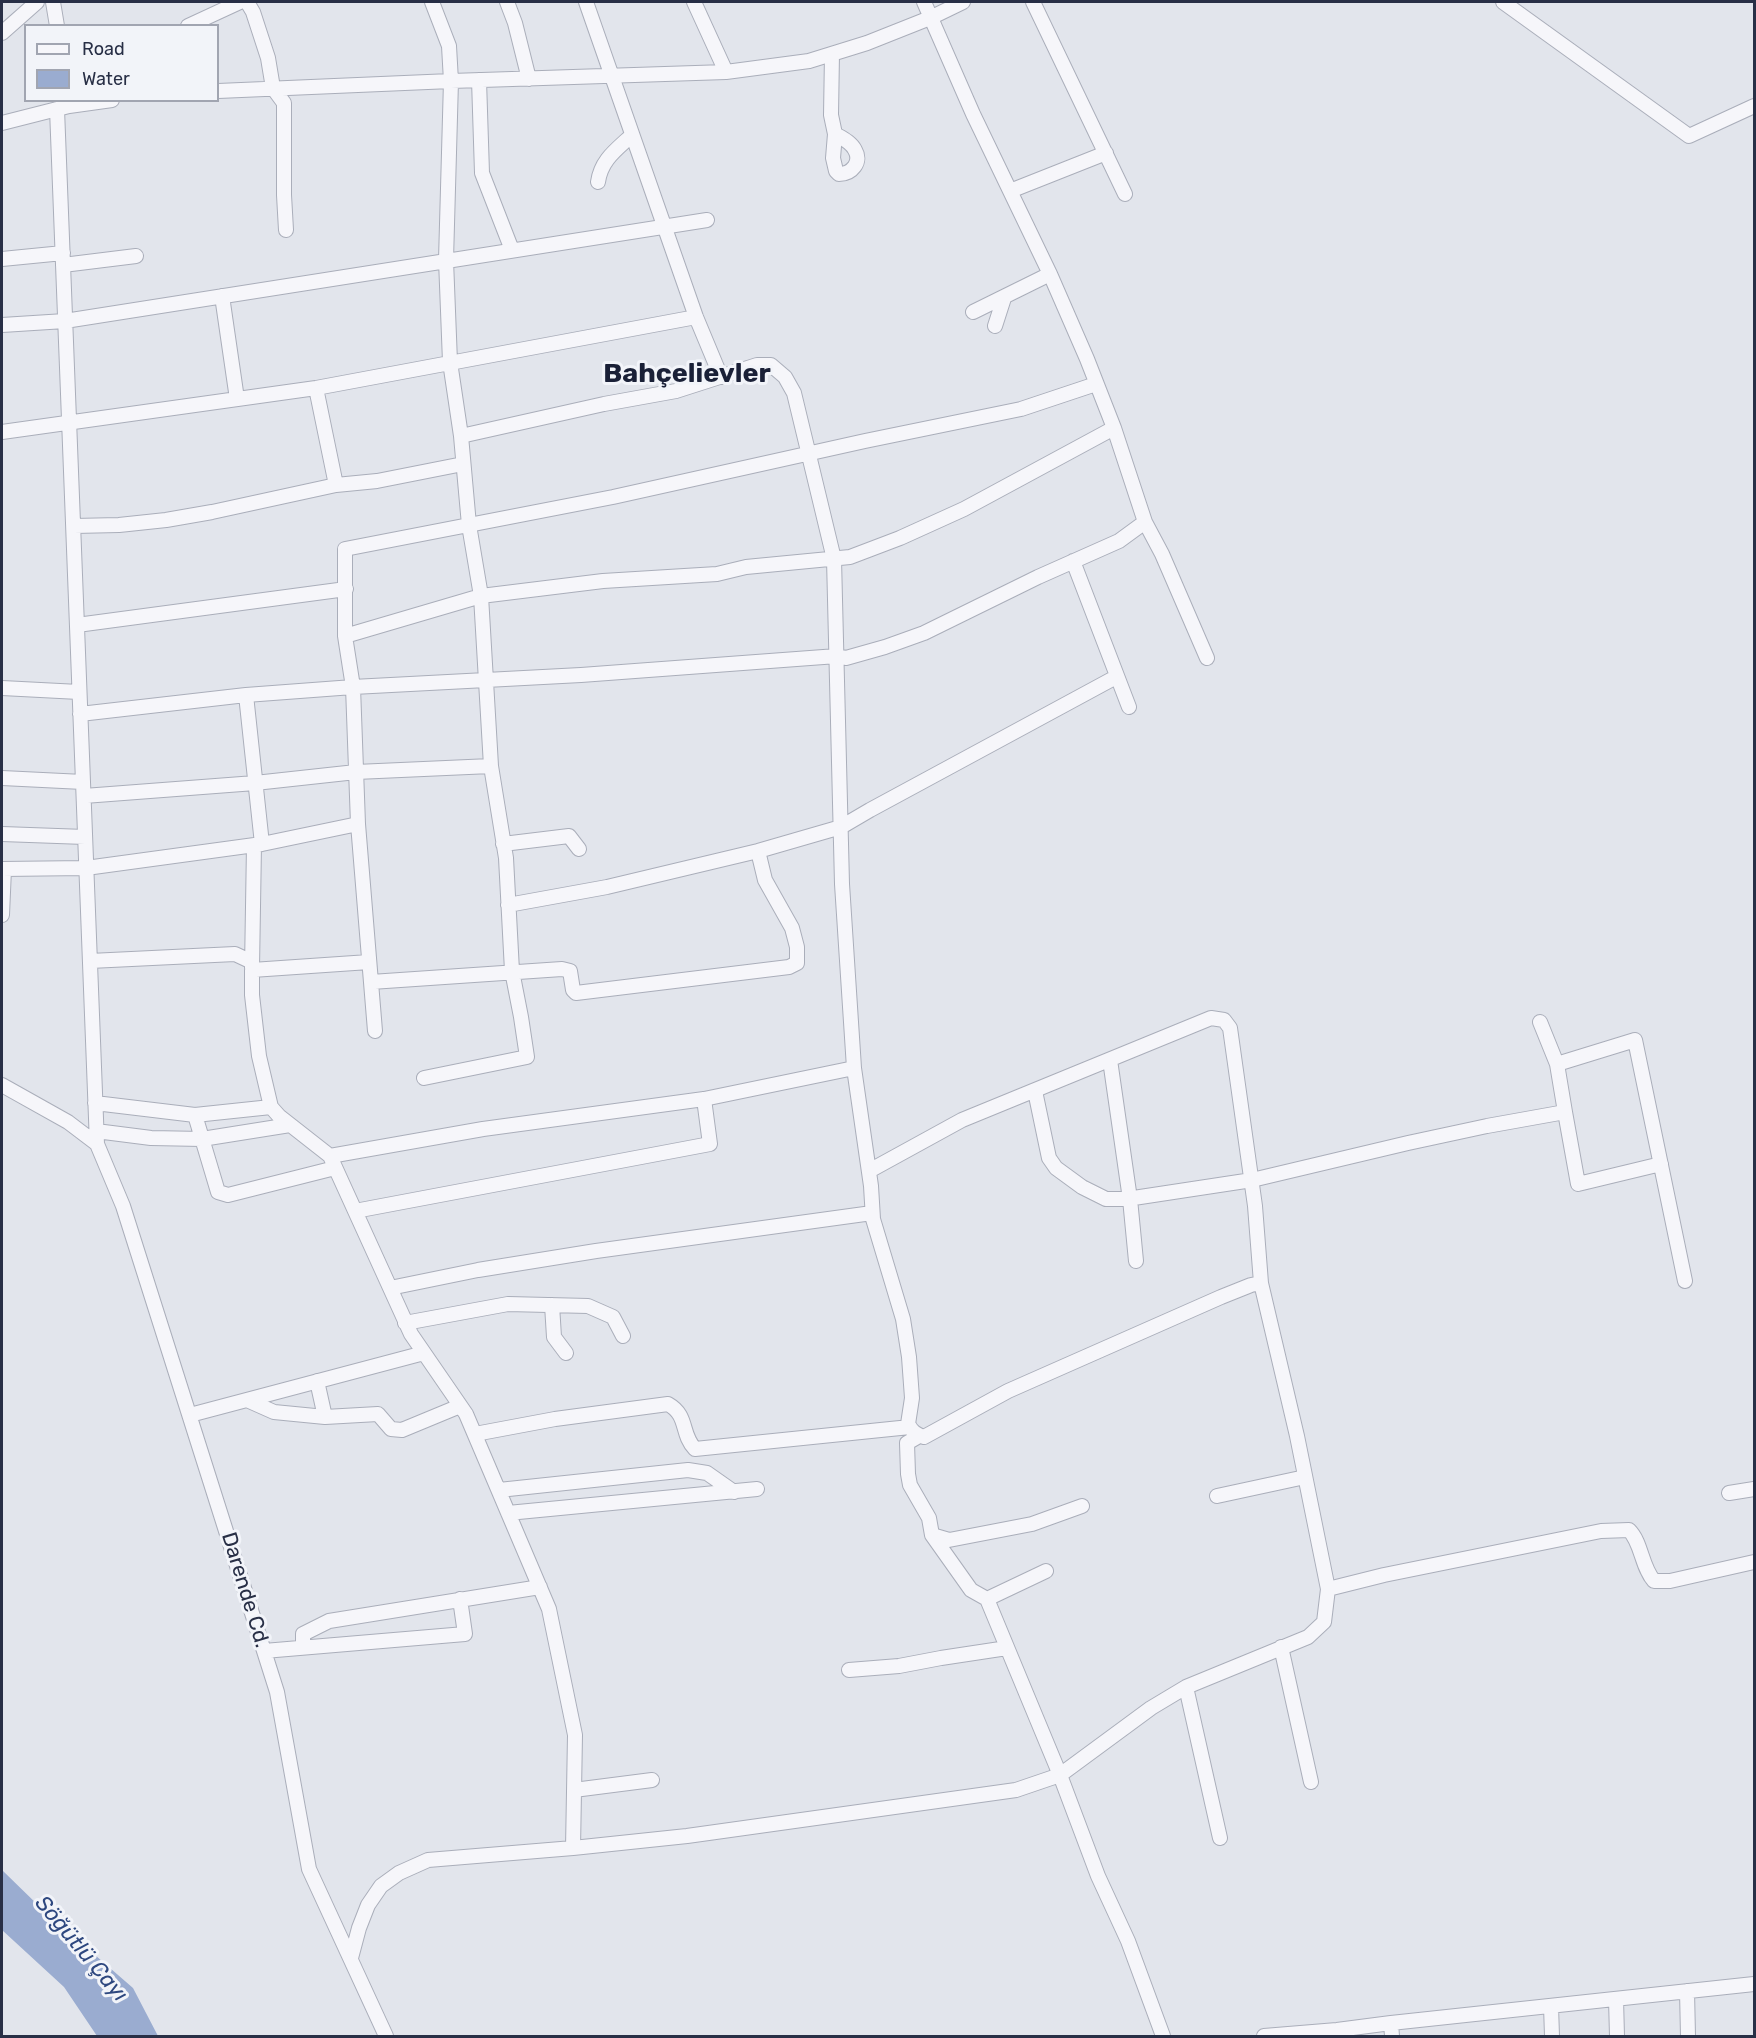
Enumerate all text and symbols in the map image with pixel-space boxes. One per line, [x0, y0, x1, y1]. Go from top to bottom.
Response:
legend [24, 24, 219, 102]
text: Road [82, 38, 125, 60]
text: Water [82, 68, 130, 90]
district label: Bahçelievler [603, 358, 771, 390]
street label: Darende Cd. [215, 1529, 275, 1651]
water label: Söğütlü Çayı [29, 1891, 133, 2007]

